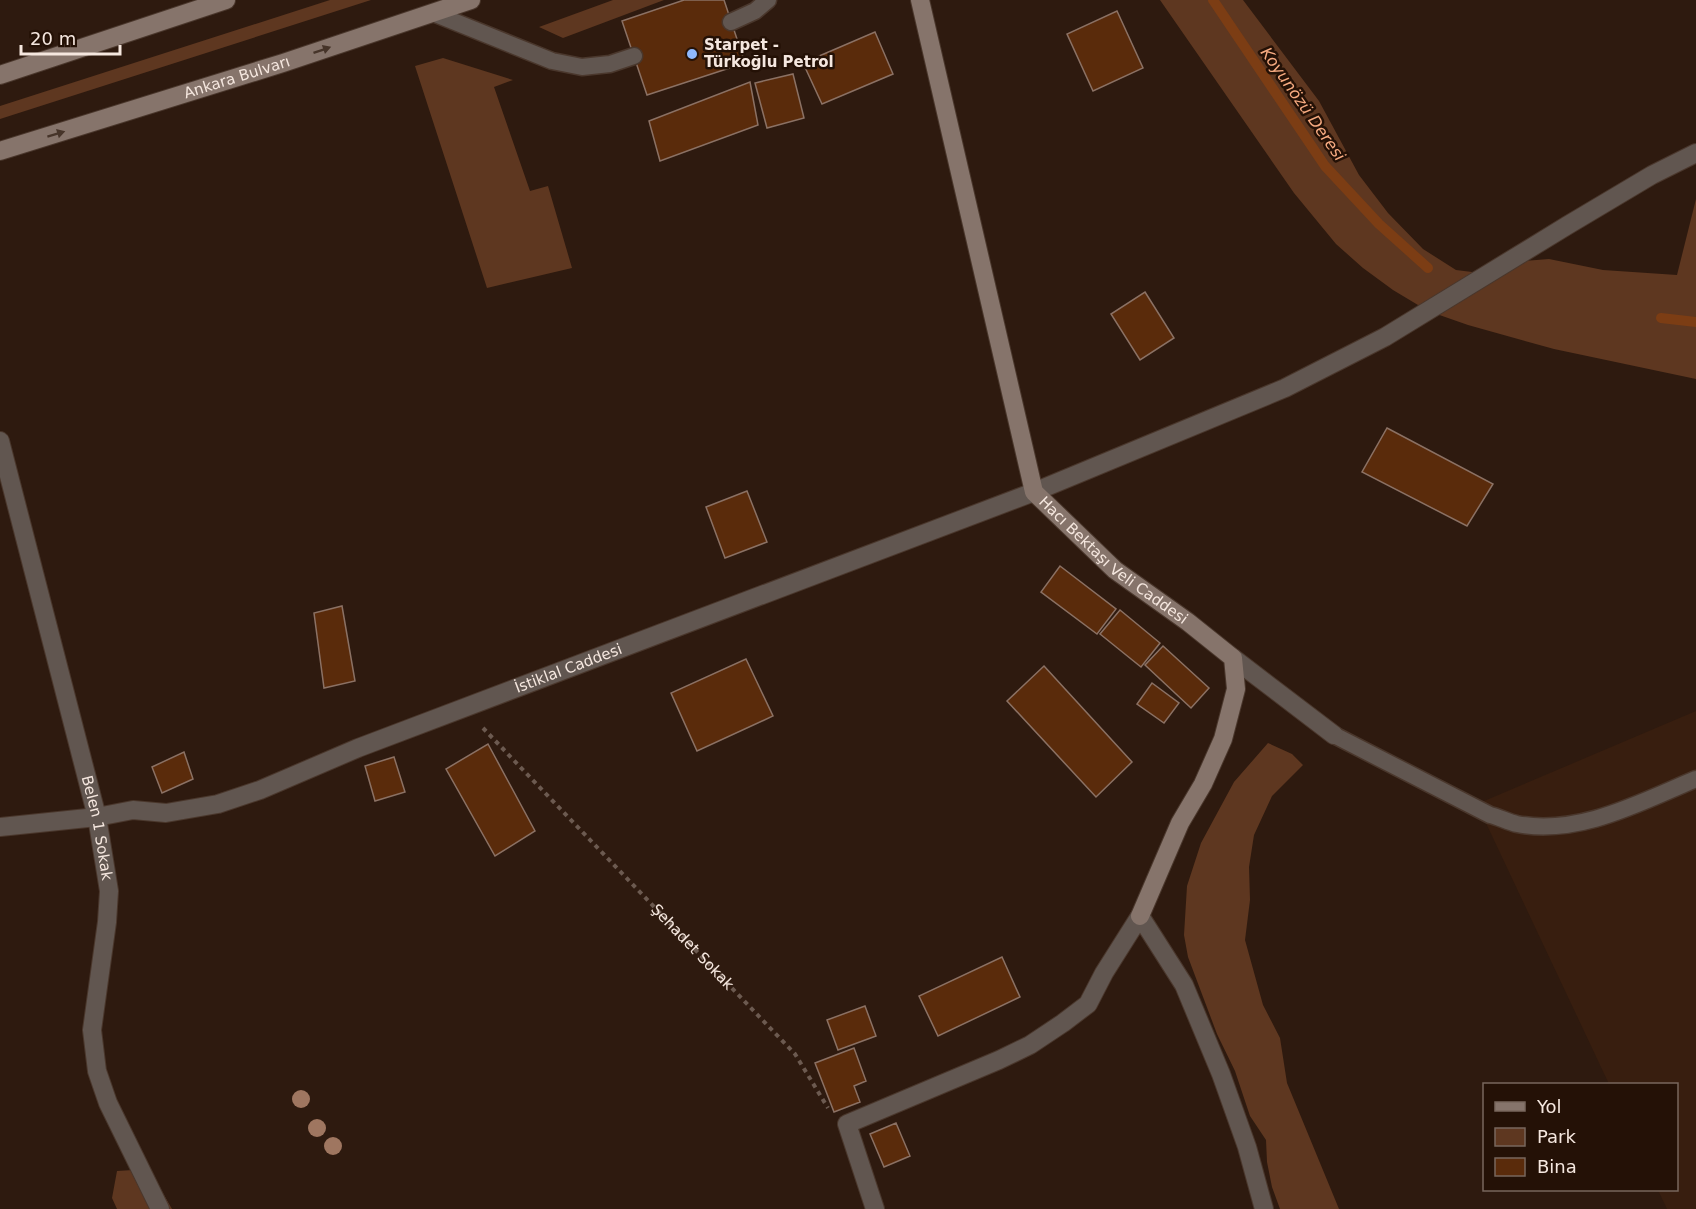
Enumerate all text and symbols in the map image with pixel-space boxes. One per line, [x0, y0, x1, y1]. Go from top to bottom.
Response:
scale bar [21, 18, 120, 56]
text: 20 m [30, 28, 76, 49]
place label: Starpet - Türkoğlu Petrol [704, 36, 834, 71]
water label: Koyunözü Deresi [1257, 44, 1350, 165]
one-way arrow [313, 45, 331, 54]
marker: Starpet - Türkoğlu Petrol [685, 47, 699, 61]
street label: Ankara Bulvarı [182, 52, 292, 102]
one-way arrow [47, 129, 65, 138]
street label: Hacı Bektaşı Veli Caddesi [1035, 493, 1191, 628]
street label: İstiklal Caddesi [512, 640, 625, 697]
street label: Belen 1 Sokak [78, 773, 116, 882]
street label: Şehadet Sokak [647, 900, 738, 994]
legend [1483, 1083, 1678, 1191]
text: Yol [1536, 1096, 1562, 1117]
text: Park [1537, 1126, 1576, 1147]
text: Bina [1537, 1156, 1577, 1177]

